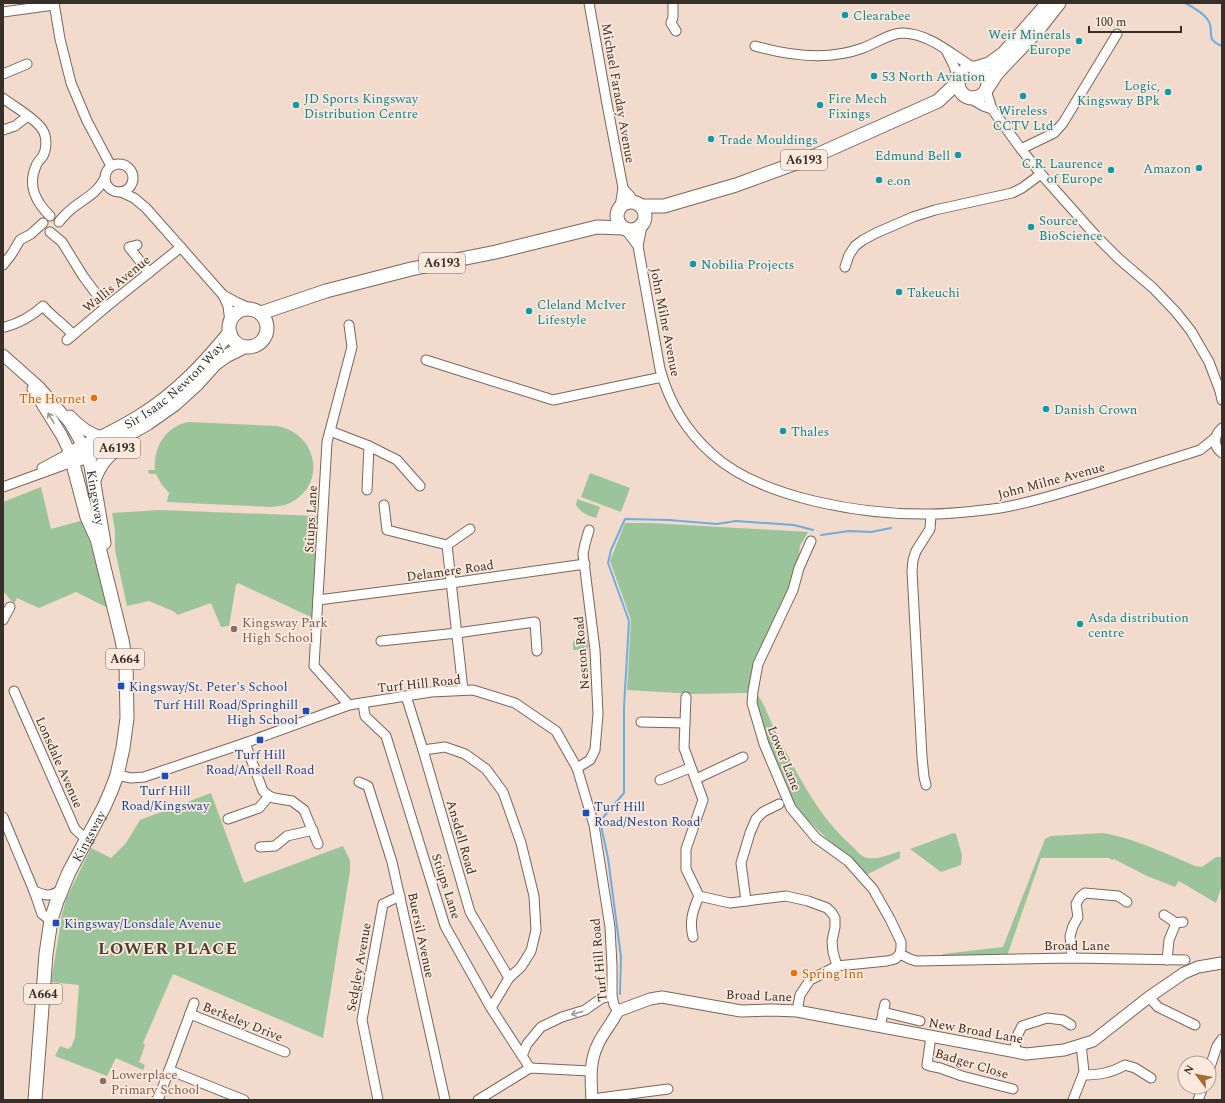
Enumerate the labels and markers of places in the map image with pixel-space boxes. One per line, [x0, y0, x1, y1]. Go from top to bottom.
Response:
place label: Clearabee [853, 6, 911, 26]
marker: Clearabee [840, 10, 850, 20]
place label: Weir Minerals Europe [988, 25, 1071, 60]
marker: Weir Minerals Europe [1074, 36, 1084, 46]
place label: 53 North Aviation [882, 67, 986, 87]
marker: 53 North Aviation [869, 71, 879, 81]
place label: Logic, Kingsway BPk [1077, 76, 1160, 111]
marker: Logic, Kingsway BPk [1163, 87, 1173, 97]
place label: JD Sports Kingsway Distribution Centre [304, 89, 419, 124]
place label: Fire Mech Fixings [828, 89, 888, 124]
marker: Wireless CCTV Ltd [1018, 91, 1028, 101]
marker: JD Sports Kingsway Distribution Centre [291, 100, 301, 110]
marker: Fire Mech Fixings [815, 100, 825, 110]
place label: Wireless CCTV Ltd [993, 101, 1053, 136]
place label: Trade Mouldings [719, 130, 818, 150]
marker: Trade Mouldings [706, 134, 716, 144]
place label: Edmund Bell [875, 146, 950, 166]
marker: Edmund Bell [953, 150, 963, 160]
place label: C.R. Laurence of Europe [1022, 154, 1103, 189]
place label: Amazon [1143, 159, 1191, 179]
marker: Amazon [1194, 163, 1204, 173]
marker: C.R. Laurence of Europe [1106, 165, 1116, 175]
place label: e.on [887, 171, 911, 191]
marker: e.on [874, 175, 884, 185]
place label: Source BioScience [1039, 211, 1102, 246]
marker: Source BioScience [1026, 222, 1036, 232]
place label: Nobilia Projects [701, 255, 794, 275]
marker: Nobilia Projects [688, 259, 698, 269]
place label: Takeuchi [907, 283, 960, 303]
marker: Takeuchi [894, 287, 904, 297]
place label: Cleland McIver Lifestyle [537, 295, 626, 330]
marker: Cleland McIver Lifestyle [524, 306, 534, 316]
place label: The Hornet [19, 389, 86, 409]
marker: The Hornet [89, 393, 99, 403]
place label: Danish Crown [1054, 400, 1138, 420]
marker: Danish Crown [1041, 404, 1051, 414]
place label: Thales [791, 422, 829, 442]
marker: Thales [778, 426, 788, 436]
place label: Asda distribution centre [1088, 608, 1189, 643]
place label: Kingsway Park High School [242, 613, 328, 648]
marker: Asda distribution centre [1075, 619, 1085, 629]
marker: Kingsway Park High School [229, 624, 239, 634]
place label: Kingsway/St. Peter's School [129, 677, 288, 697]
marker: Kingsway/St. Peter's School [116, 681, 126, 691]
place label: Turf Hill Road/Springhill High School [154, 695, 298, 730]
marker: Turf Hill Road/Springhill High School [301, 706, 311, 716]
marker: Turf Hill Road/Ansdell Road [255, 735, 265, 745]
place label: Turf Hill Road/Ansdell Road [206, 745, 314, 780]
marker: Turf Hill Road/Kingsway [160, 771, 170, 781]
place label: Turf Hill Road/Kingsway [121, 781, 210, 816]
place label: Turf Hill Road/Neston Road [594, 797, 700, 832]
marker: Turf Hill Road/Neston Road [581, 808, 591, 818]
place label: Kingsway/Lonsdale Avenue [64, 914, 221, 934]
marker: Kingsway/Lonsdale Avenue [51, 918, 61, 928]
place label: Spring Inn [802, 964, 864, 984]
marker: Spring Inn [789, 968, 799, 978]
place label: Lowerplace Primary School [111, 1065, 200, 1100]
marker: Lowerplace Primary School [98, 1076, 108, 1086]

